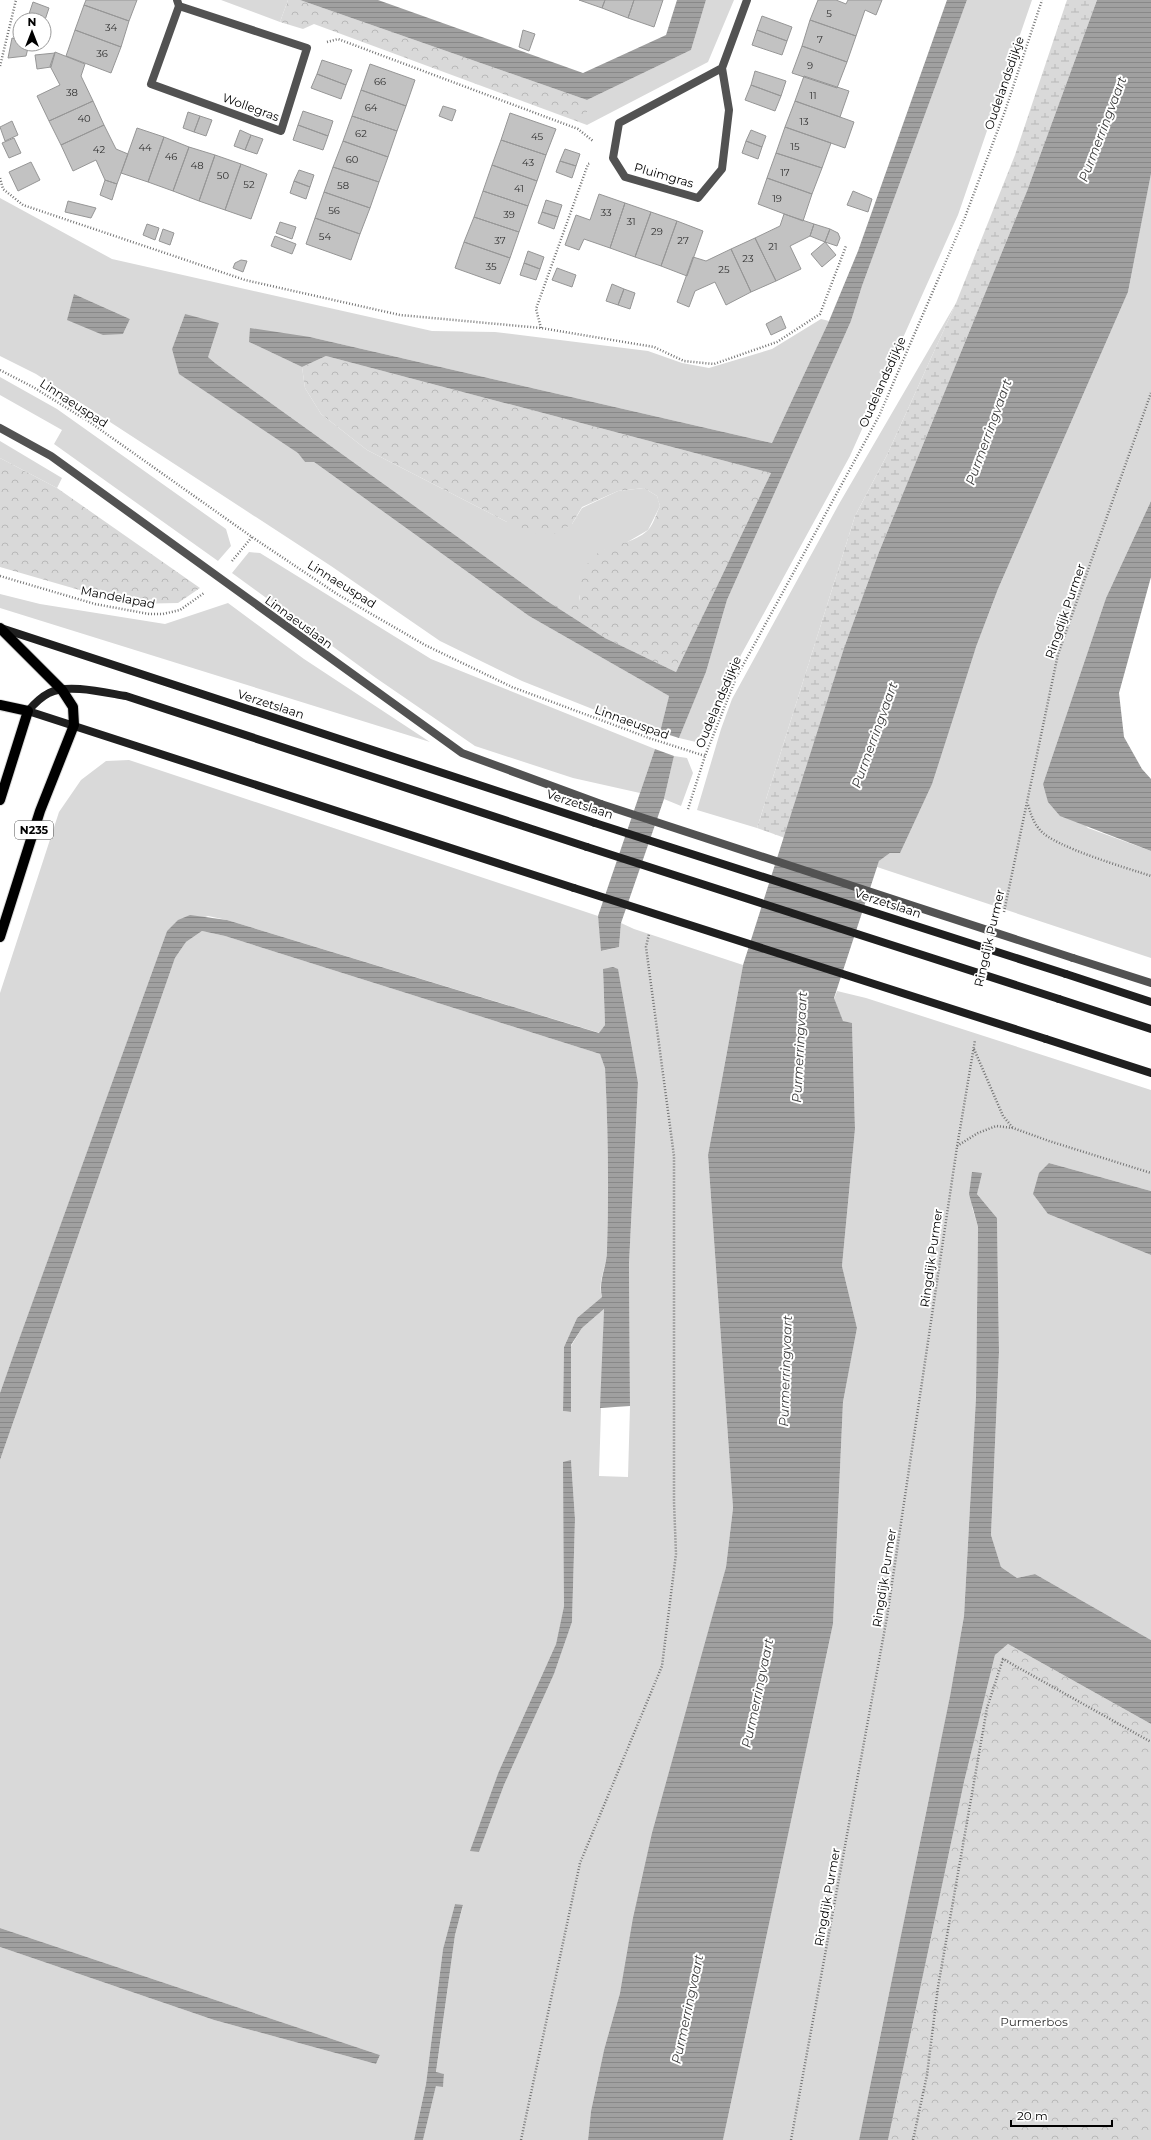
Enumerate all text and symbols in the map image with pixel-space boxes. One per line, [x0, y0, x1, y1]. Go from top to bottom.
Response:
house number: 5 [826, 7, 832, 20]
north arrow [12, 12, 52, 52]
text: N [28, 15, 36, 29]
house number: 34 [105, 21, 118, 34]
house number: 7 [817, 33, 823, 46]
street label: Oudelandsdijkje [981, 34, 1027, 132]
house number: 36 [96, 47, 108, 60]
house number: 9 [807, 59, 813, 72]
water label: Purmerringvaart [1075, 73, 1130, 184]
house number: 66 [374, 75, 386, 88]
house number: 38 [66, 86, 78, 99]
house number: 11 [809, 89, 817, 102]
street label: Wollegras [221, 90, 282, 124]
house number: 64 [365, 101, 378, 114]
house number: 40 [77, 112, 91, 125]
house number: 13 [799, 115, 809, 128]
house number: 62 [355, 127, 367, 140]
house number: 45 [531, 130, 543, 143]
house number: 15 [790, 140, 800, 153]
house number: 44 [138, 141, 152, 154]
house number: 42 [93, 143, 105, 156]
house number: 46 [165, 150, 177, 163]
house number: 60 [346, 153, 359, 166]
house number: 43 [522, 156, 534, 169]
house number: 48 [190, 159, 204, 172]
street label: Pluimgras [632, 159, 696, 191]
house number: 17 [780, 166, 790, 179]
house number: 50 [217, 169, 230, 182]
house number: 52 [243, 178, 255, 191]
house number: 58 [337, 179, 349, 192]
house number: 41 [514, 182, 524, 195]
house number: 19 [772, 192, 782, 205]
house number: 56 [328, 204, 340, 217]
house number: 33 [600, 206, 612, 219]
house number: 39 [503, 208, 515, 221]
house number: 31 [626, 215, 636, 228]
house number: 29 [651, 225, 663, 238]
house number: 54 [319, 230, 332, 243]
house number: 37 [494, 234, 506, 247]
house number: 27 [677, 234, 689, 247]
house number: 21 [768, 240, 778, 253]
house number: 23 [742, 252, 754, 265]
house number: 35 [485, 260, 497, 273]
house number: 25 [718, 263, 730, 276]
street label: Oudelandsdijkje [855, 334, 909, 430]
street label: Linnaeuspad [37, 375, 111, 431]
water label: Purmerringvaart [961, 376, 1015, 487]
street label: Linnaeuspad [305, 557, 379, 611]
street label: Ringdijk Purmer [1042, 561, 1088, 660]
street label: Mandelapad [79, 582, 157, 612]
street label: Linnaeuslaan [262, 592, 336, 652]
street label: Oudelandsdijkje [692, 654, 744, 750]
water label: Purmerringvaart [847, 679, 901, 790]
street label: Verzetslaan [236, 686, 306, 722]
street label: Linnaeuspad [593, 702, 671, 742]
street label: Verzetslaan [545, 786, 615, 822]
road number: N235 [15, 821, 53, 839]
street label: Verzetslaan [853, 885, 923, 921]
street label: Ringdijk Purmer [971, 888, 1008, 988]
water label: Purmerringvaart [788, 990, 810, 1103]
street label: Ringdijk Purmer [917, 1208, 945, 1308]
water label: Purmerringvaart [775, 1314, 795, 1427]
street label: Ringdijk Purmer [869, 1528, 899, 1628]
water label: Purmerringvaart [738, 1636, 777, 1749]
street label: Ringdijk Purmer [811, 1847, 843, 1947]
water label: Purmerringvaart [668, 1952, 707, 2065]
park label: Purmerbos [1000, 2014, 1068, 2029]
scale bar [1011, 2102, 1112, 2128]
text: 20 m [1017, 2108, 1048, 2123]

